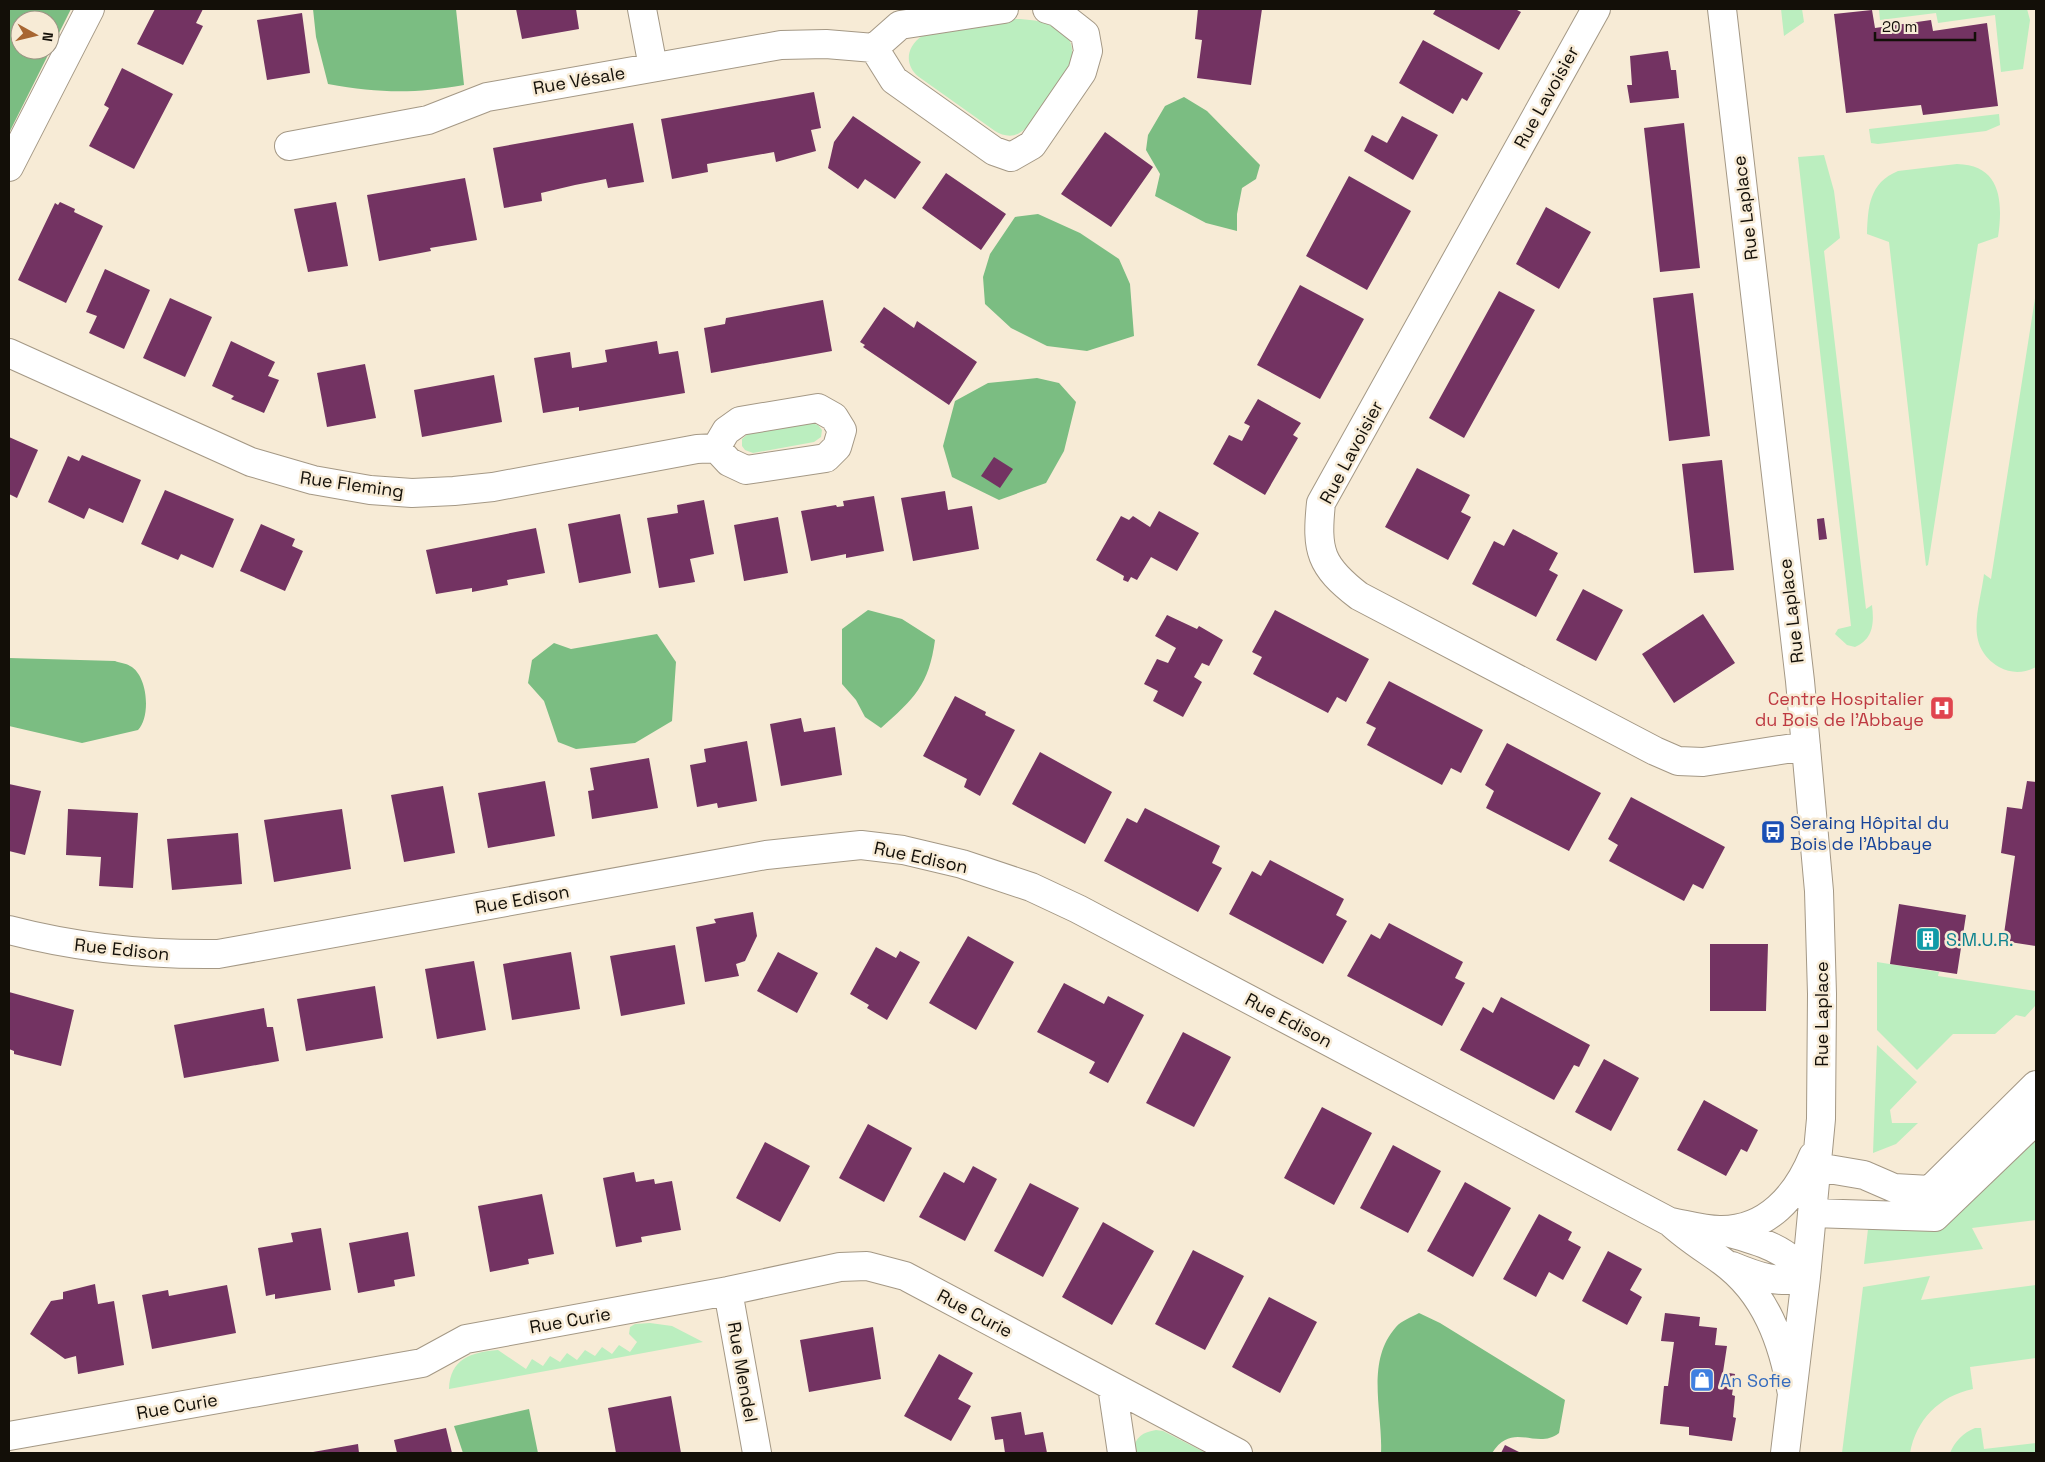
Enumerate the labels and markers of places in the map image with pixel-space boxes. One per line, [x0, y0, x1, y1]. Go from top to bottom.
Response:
place label: Centre Hospitalier du Bois de l'Abbaye [1755, 687, 1924, 731]
hospital icon: Centre Hospitalier du Bois de l'Abbaye [1929, 695, 1955, 721]
place label: Seraing Hôpital du Bois de l'Abbaye [1790, 811, 1949, 855]
bus stop icon: Seraing Hôpital du Bois de l'Abbaye [1760, 819, 1786, 845]
building icon: S.M.U.R. [1915, 926, 1941, 952]
place label: S.M.U.R. [1946, 928, 2014, 951]
shop icon: An Sofie [1689, 1367, 1715, 1393]
place label: An Sofie [1720, 1369, 1791, 1392]

